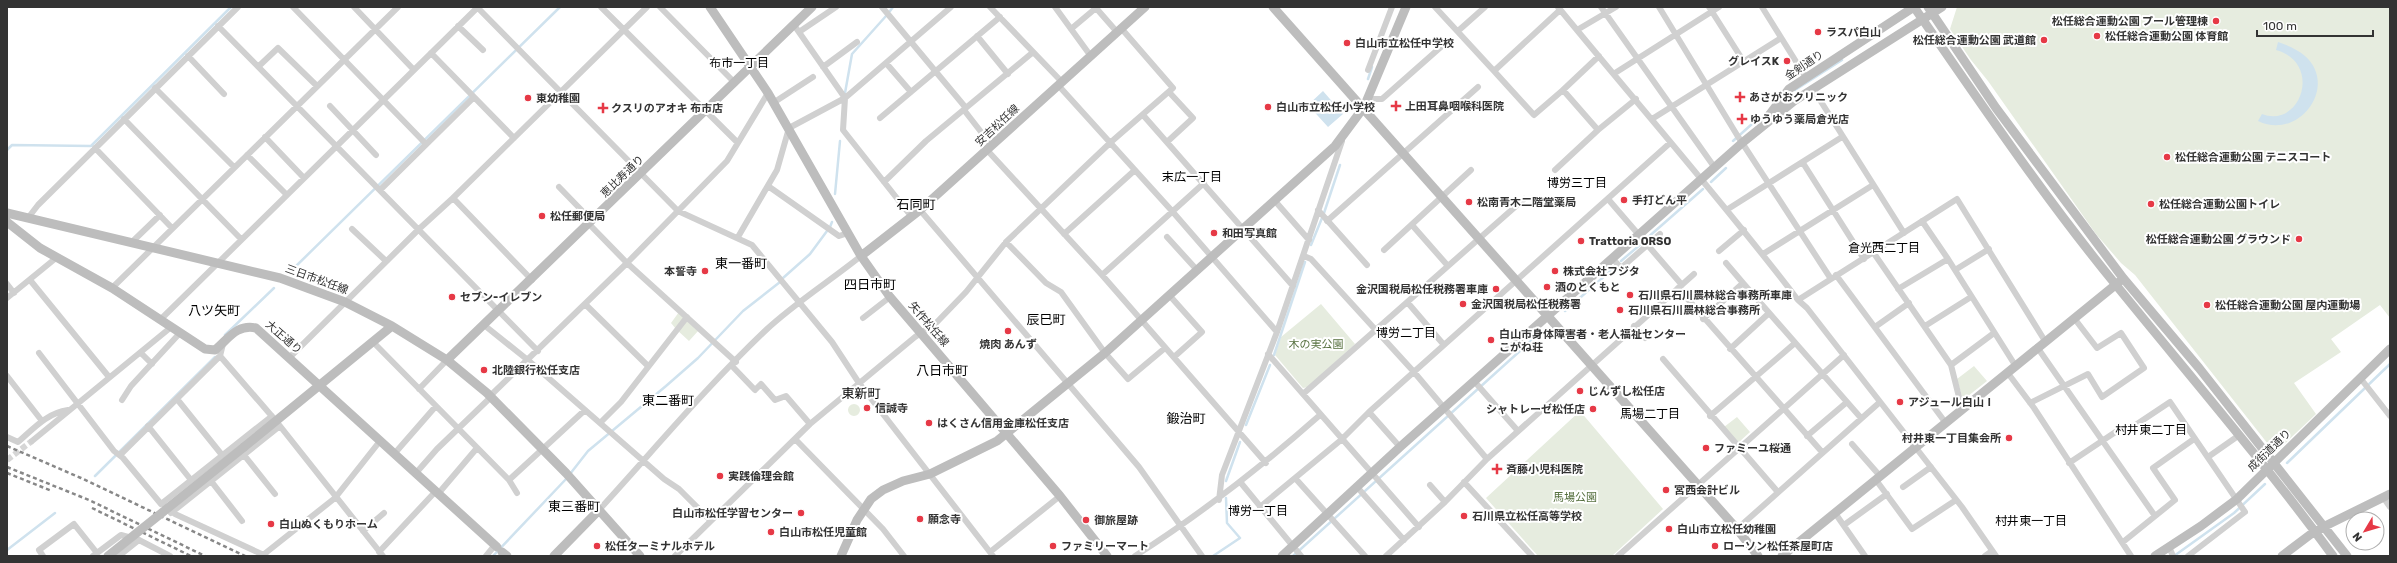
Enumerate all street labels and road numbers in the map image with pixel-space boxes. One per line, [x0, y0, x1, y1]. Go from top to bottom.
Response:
street label: 金剣通り [1782, 48, 1826, 83]
street label: 安吉松任線 [973, 102, 1022, 149]
street label: 恵比寿通り [598, 153, 647, 200]
street label: 三日市松任線 [284, 262, 350, 297]
street label: 矢作松任線 [906, 299, 952, 349]
street label: 大正通り [263, 318, 305, 357]
street label: 成街道通り [2245, 427, 2294, 474]

